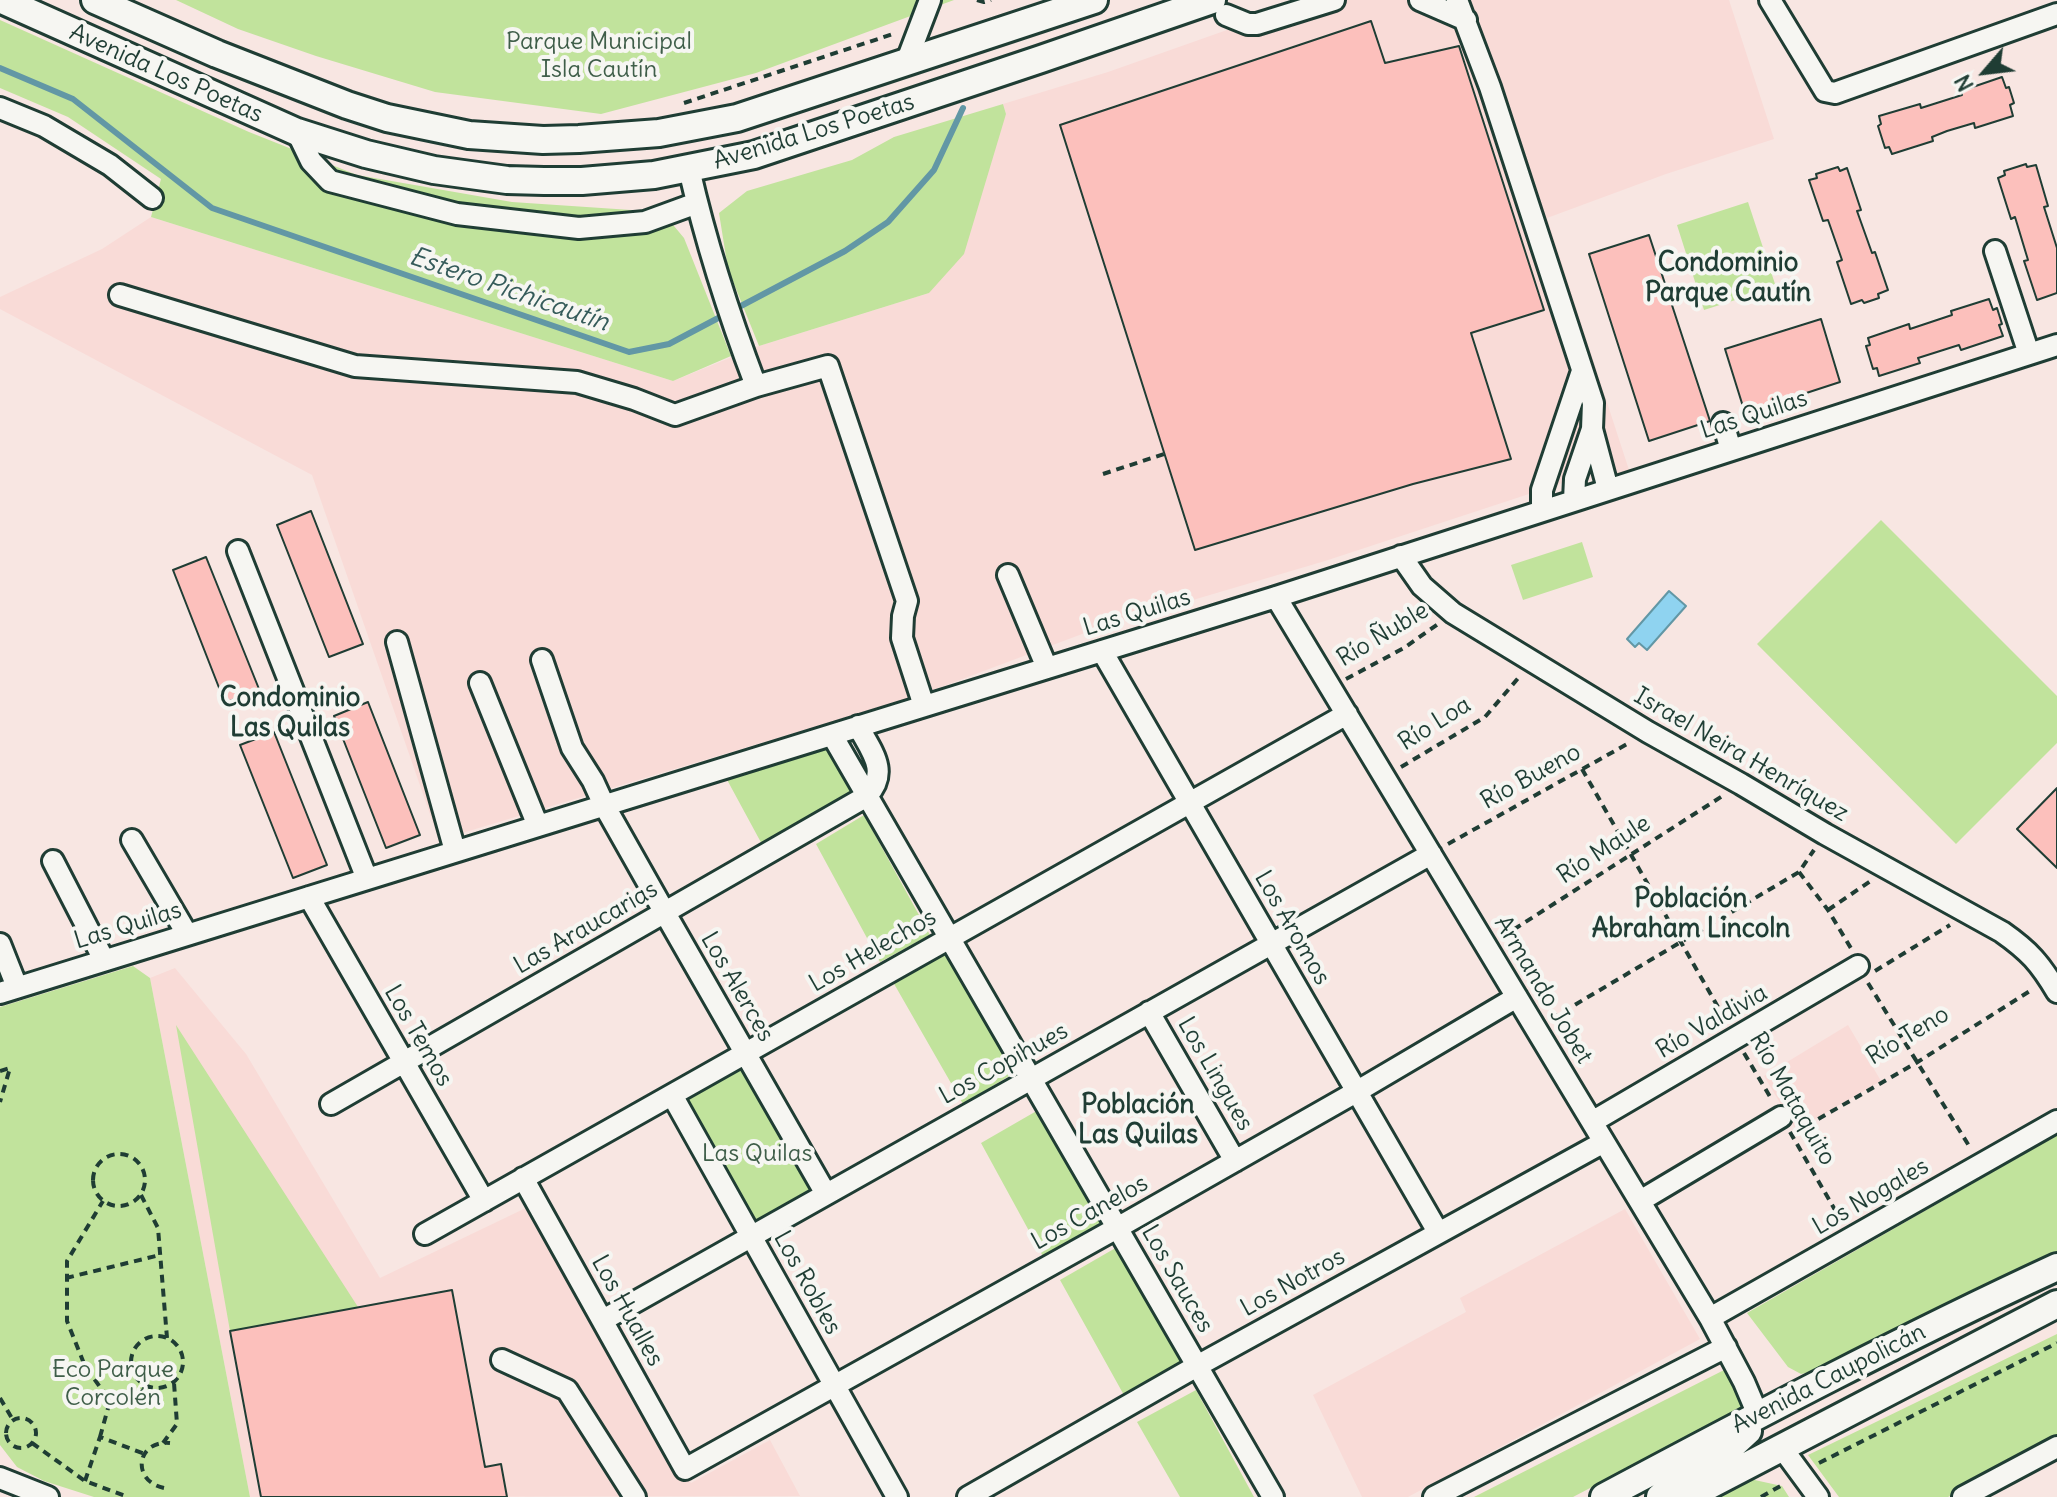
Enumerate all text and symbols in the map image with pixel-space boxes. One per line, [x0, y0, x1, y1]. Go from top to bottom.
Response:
street label: Avenida Los Poetas [65, 18, 267, 130]
park label: Parque Municipal Isla Cautín [506, 28, 692, 84]
north arrow [1945, 32, 2025, 112]
text: N [1948, 70, 1980, 97]
street label: Avenida Los Poetas [710, 88, 918, 176]
water label: Estero Pichicautín [405, 241, 613, 339]
district label: Condominio Parque Cautín [1645, 248, 1811, 310]
street label: Las Quilas [1697, 384, 1811, 446]
street label: Las Quilas [1080, 583, 1194, 643]
street label: Río Ñuble [1332, 596, 1434, 674]
street label: Israel Neira Henríquez [1629, 682, 1853, 828]
district label: Condominio Las Quilas [220, 683, 360, 744]
street label: Río Loa [1394, 691, 1476, 757]
street label: Río Bueno [1476, 738, 1586, 816]
street label: Río Maule [1552, 809, 1656, 891]
street label: Los Aromos [1248, 866, 1336, 990]
street label: Las Araucarias [509, 875, 663, 981]
district label: Población Abraham Lincoln [1592, 884, 1790, 946]
street label: Las Quilas [71, 896, 185, 956]
street label: Los Helechos [804, 903, 942, 999]
street label: Armando Jobet [1488, 911, 1598, 1069]
street label: Los Alerces [694, 927, 780, 1047]
street label: Río Valdivia [1651, 979, 1773, 1065]
street label: Los Temos [377, 980, 459, 1092]
street label: Río Teno [1862, 1000, 1954, 1072]
street label: Los Lingues [1171, 1012, 1259, 1136]
street label: Los Copihues [935, 1017, 1073, 1111]
street label: Río Mataquito [1742, 1027, 1842, 1171]
district label: Población Las Quilas [1078, 1090, 1198, 1152]
park label: Las Quilas [702, 1140, 812, 1168]
street label: Los Nogales [1808, 1152, 1934, 1242]
street label: Los Canelos [1027, 1169, 1153, 1257]
street label: Los Sauces [1135, 1220, 1219, 1338]
street label: Los Robles [767, 1226, 847, 1340]
street label: Los Notros [1236, 1243, 1350, 1323]
street label: Los Hualles [585, 1251, 669, 1371]
street label: Avenida Caupolicán [1727, 1318, 1931, 1440]
park label: Eco Parque Corcolén [52, 1356, 174, 1412]

